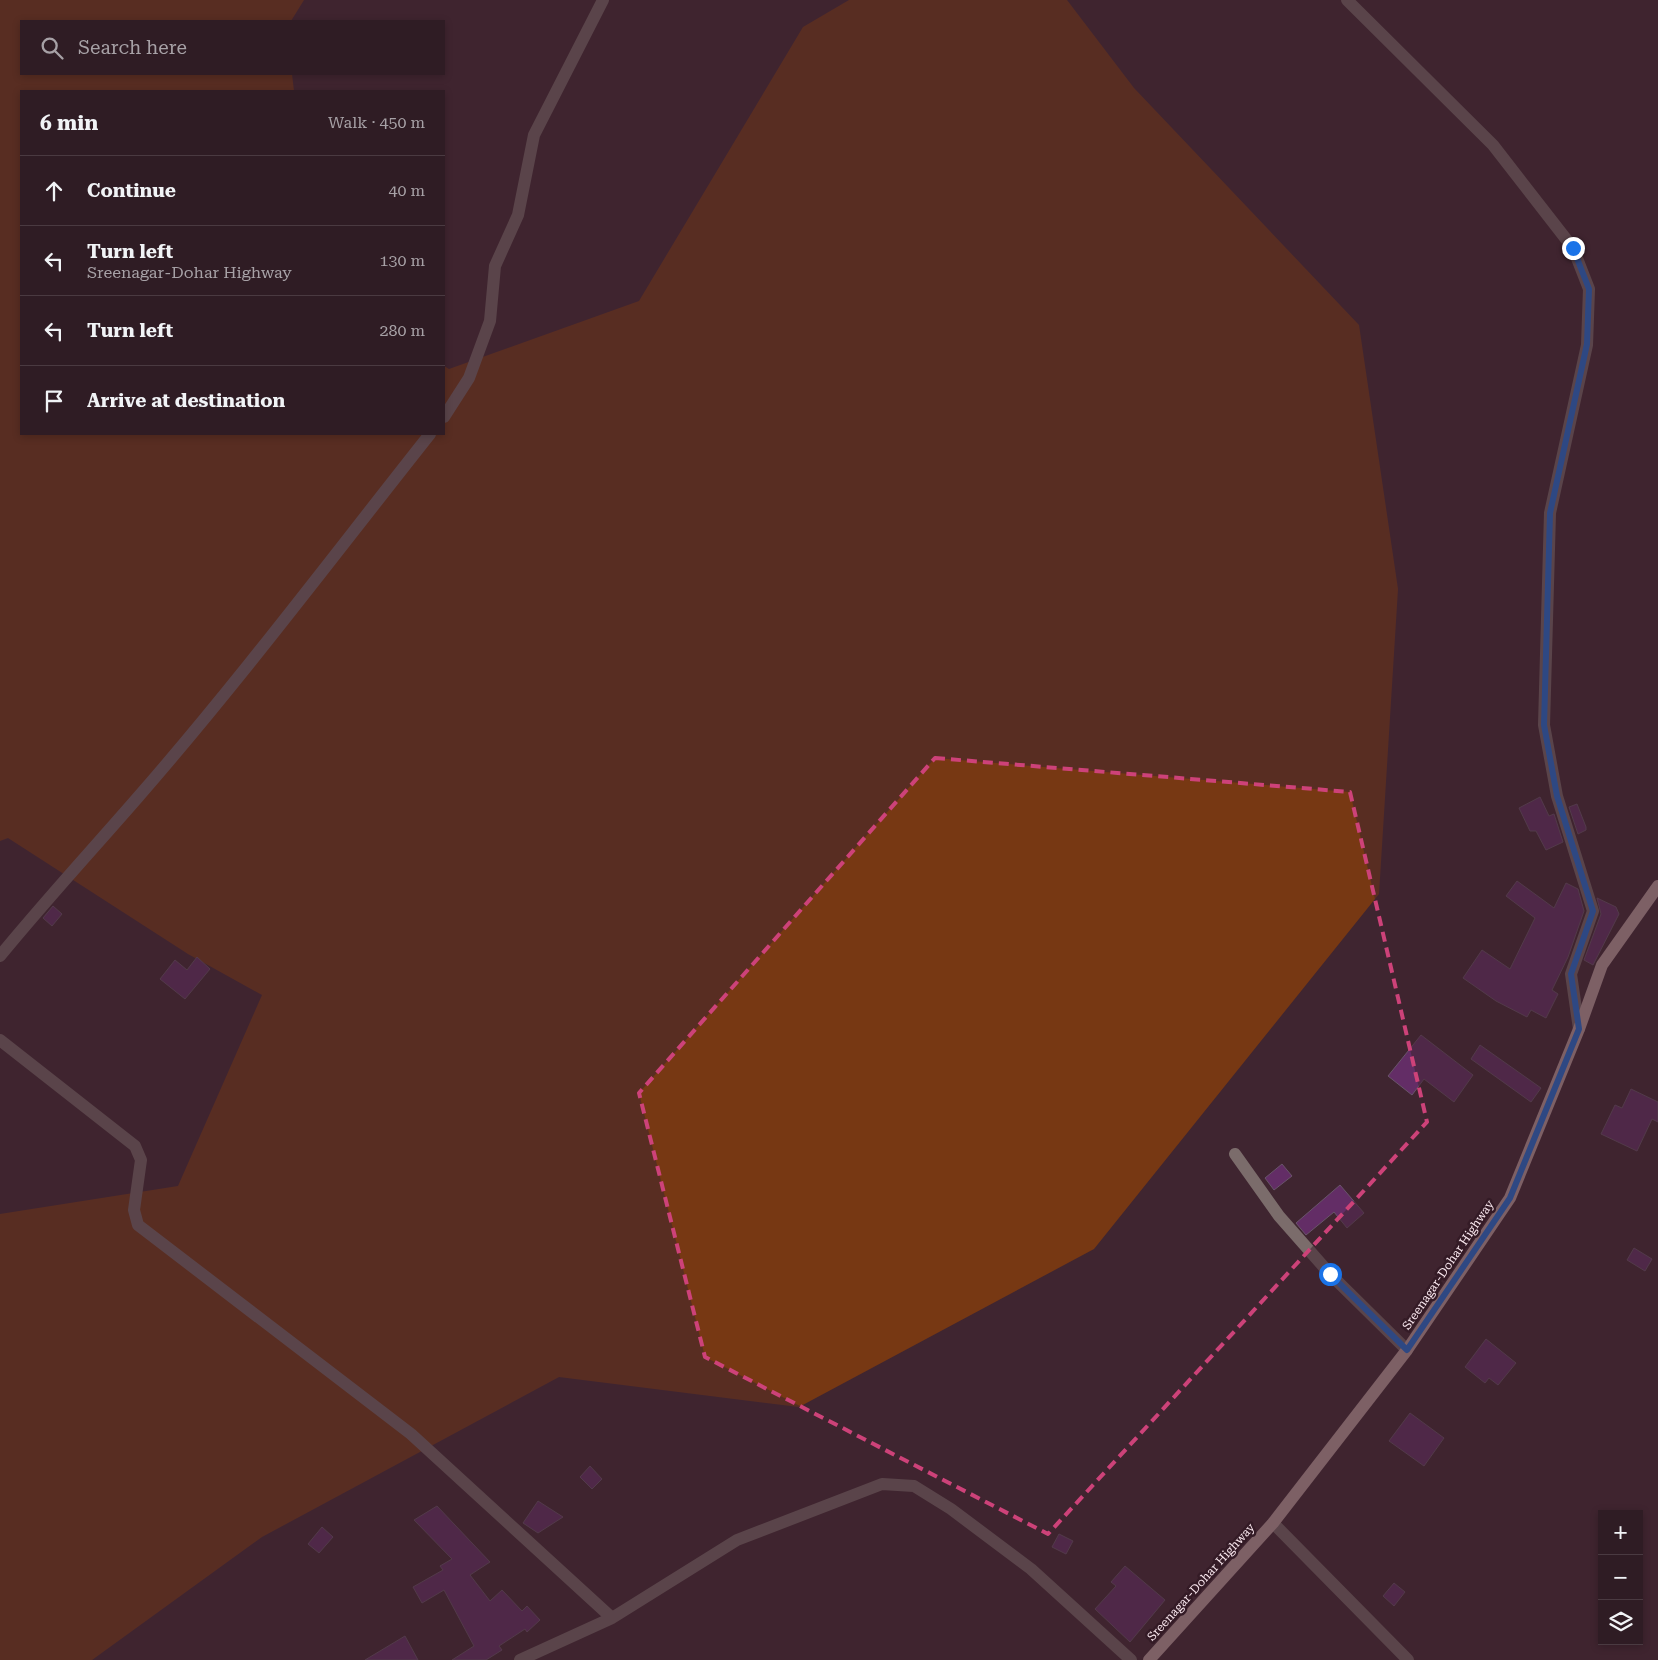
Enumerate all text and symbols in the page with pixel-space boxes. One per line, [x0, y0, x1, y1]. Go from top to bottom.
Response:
search box [20, 20, 445, 75]
icon: search [38, 34, 66, 62]
text: Search here [78, 36, 187, 59]
text: 6 min [40, 111, 98, 135]
text: Walk · 450 m [328, 113, 425, 132]
icon: ahead [40, 177, 68, 205]
text: Continue [87, 179, 176, 202]
text: 40 m [388, 181, 425, 200]
route end [1562, 237, 1585, 260]
text: Turn left [87, 240, 173, 263]
icon: left [40, 247, 68, 275]
text: 130 m [379, 251, 425, 270]
text: Sreenagar-Dohar Highway [87, 263, 292, 282]
icon: left [40, 317, 68, 345]
text: Turn left [87, 319, 173, 342]
text: 280 m [379, 321, 425, 340]
icon: arrive [40, 387, 68, 415]
text: Arrive at destination [87, 389, 285, 412]
street label: Sreenagar-Dohar Highway [1399, 1197, 1497, 1333]
route start [1319, 1263, 1342, 1286]
map controls [1598, 1510, 1643, 1645]
button: + [1598, 1510, 1643, 1555]
street label: Sreenagar-Dohar Highway [1144, 1520, 1258, 1644]
button: − [1598, 1555, 1643, 1600]
button: layers [1598, 1600, 1643, 1645]

